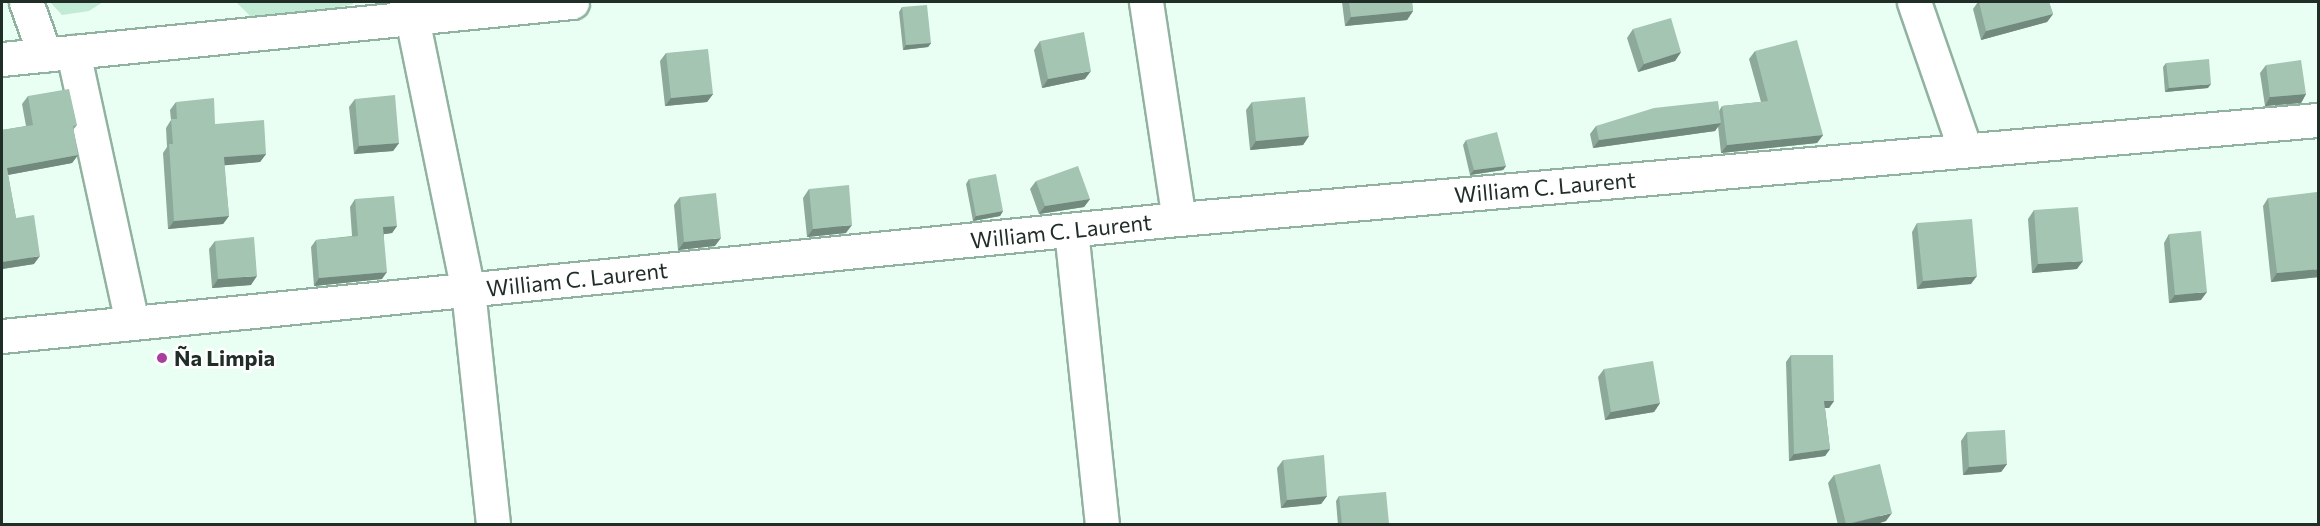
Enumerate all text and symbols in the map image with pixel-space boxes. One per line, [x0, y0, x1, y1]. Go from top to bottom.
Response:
street label: William C. Laurent [1453, 166, 1637, 208]
street label: William C. Laurent [969, 208, 1153, 254]
street label: William C. Laurent [485, 256, 669, 302]
place label: Ña Limpia [174, 345, 275, 371]
marker: Ña Limpia [155, 351, 169, 365]

